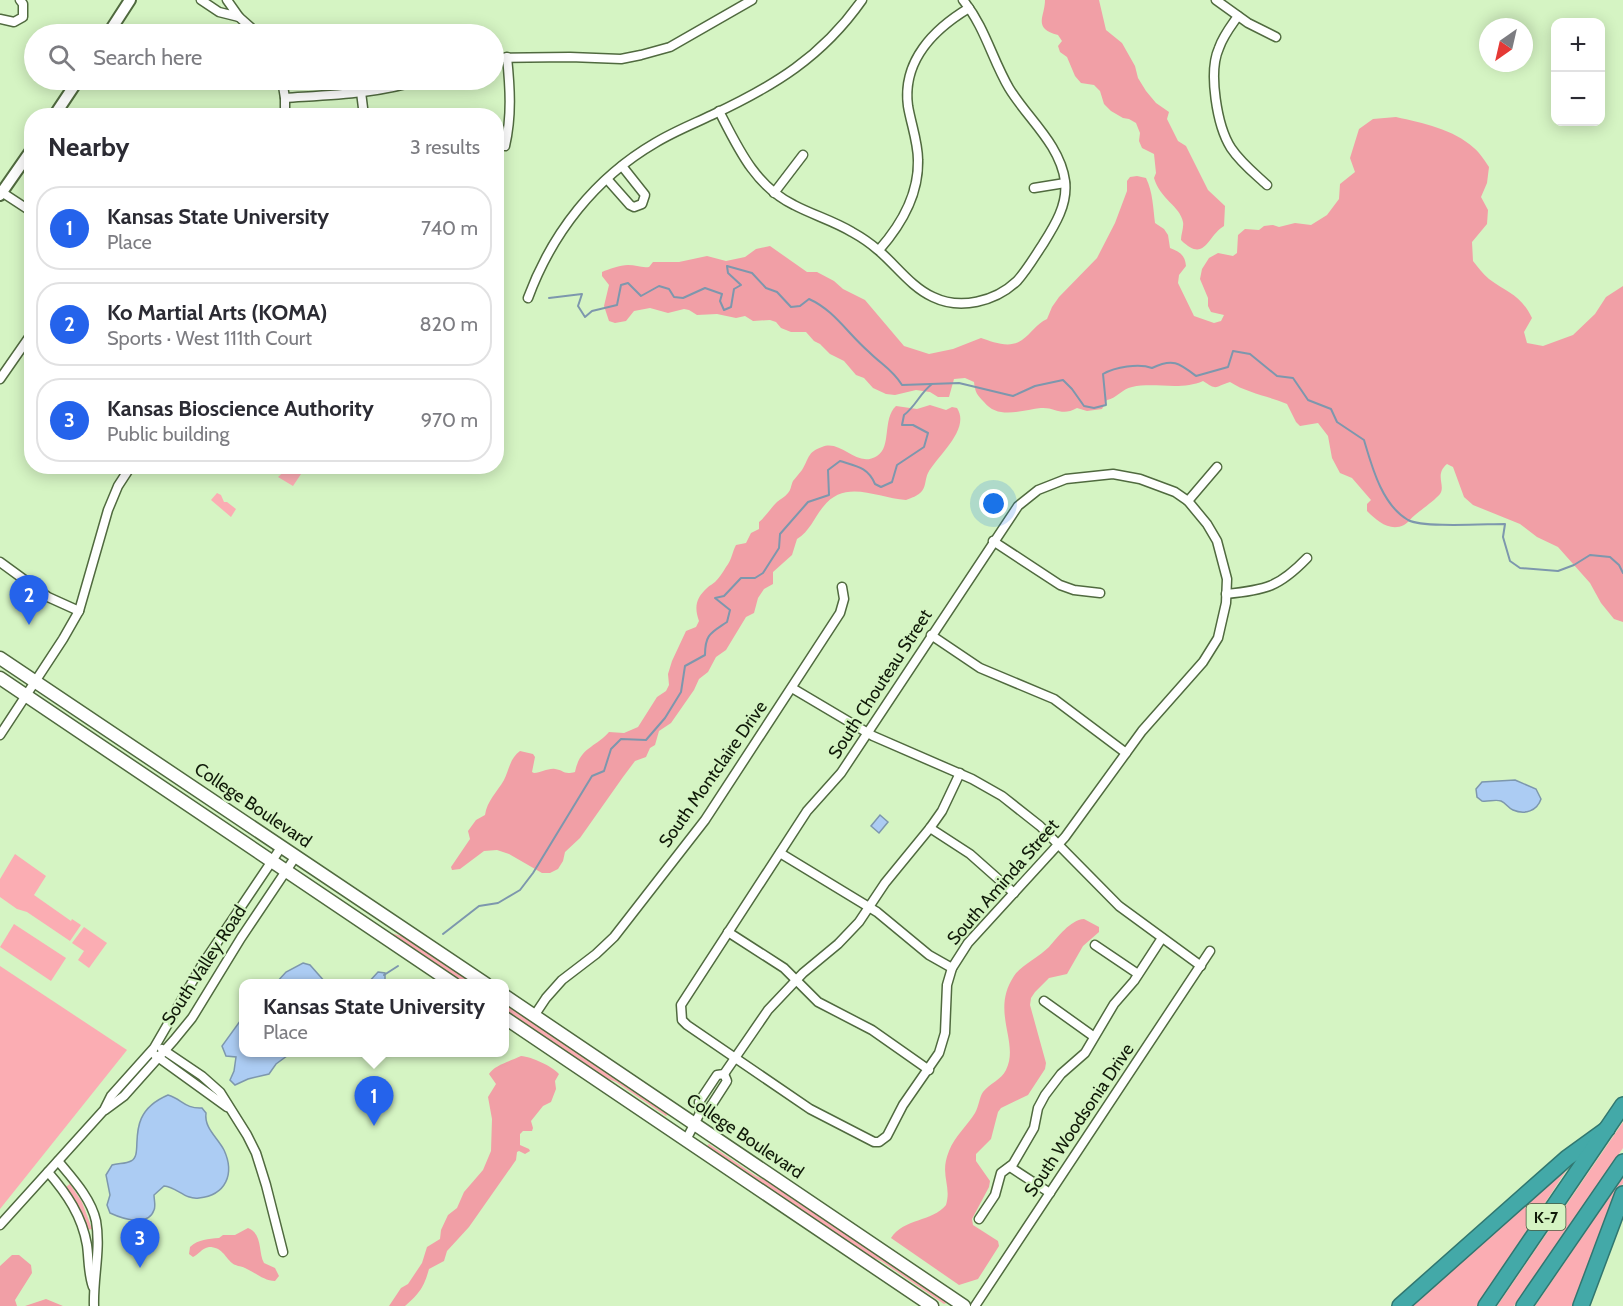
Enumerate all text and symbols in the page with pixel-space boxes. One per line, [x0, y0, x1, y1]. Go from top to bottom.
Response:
north arrow [1479, 18, 1533, 72]
map controls [1551, 18, 1605, 126]
button: + [1551, 18, 1605, 72]
search box [24, 24, 504, 90]
icon: search [45, 41, 78, 74]
text: Search here [93, 44, 202, 71]
button: − [1551, 72, 1605, 126]
text: Nearby [48, 131, 129, 163]
text: 3 results [410, 135, 480, 159]
text: Kansas State University [107, 203, 329, 230]
text: 1 [66, 216, 73, 240]
text: 740 m [421, 216, 478, 240]
text: Place [107, 230, 152, 254]
text: Ko Martial Arts (KOMA) [107, 299, 327, 326]
text: 2 [64, 312, 75, 336]
text: 820 m [419, 312, 478, 336]
text: Sports · West 111th Court [107, 326, 312, 350]
text: Kansas Bioscience Authority [107, 395, 374, 422]
text: 3 [64, 408, 75, 432]
text: 970 m [421, 408, 478, 432]
text: Public building [107, 422, 229, 446]
your location [979, 489, 1008, 518]
pin: 2 [9, 576, 48, 625]
street label: South Chouteau Street [824, 605, 936, 763]
street label: South Montclaire Drive [654, 696, 772, 852]
street label: College Boulevard [190, 758, 316, 852]
street label: South Aminda Street [942, 815, 1064, 949]
street label: South Valley Road [157, 901, 251, 1029]
popup [239, 979, 509, 1057]
text: Kansas State University [263, 993, 485, 1020]
text: Place [263, 1020, 308, 1044]
street label: South Woodsonia Drive [1020, 1039, 1138, 1201]
pin: 1 [354, 1076, 394, 1126]
street label: College Boulevard [682, 1089, 808, 1183]
road number: K-7 [1526, 1204, 1566, 1230]
pin: 3 [120, 1218, 160, 1268]

